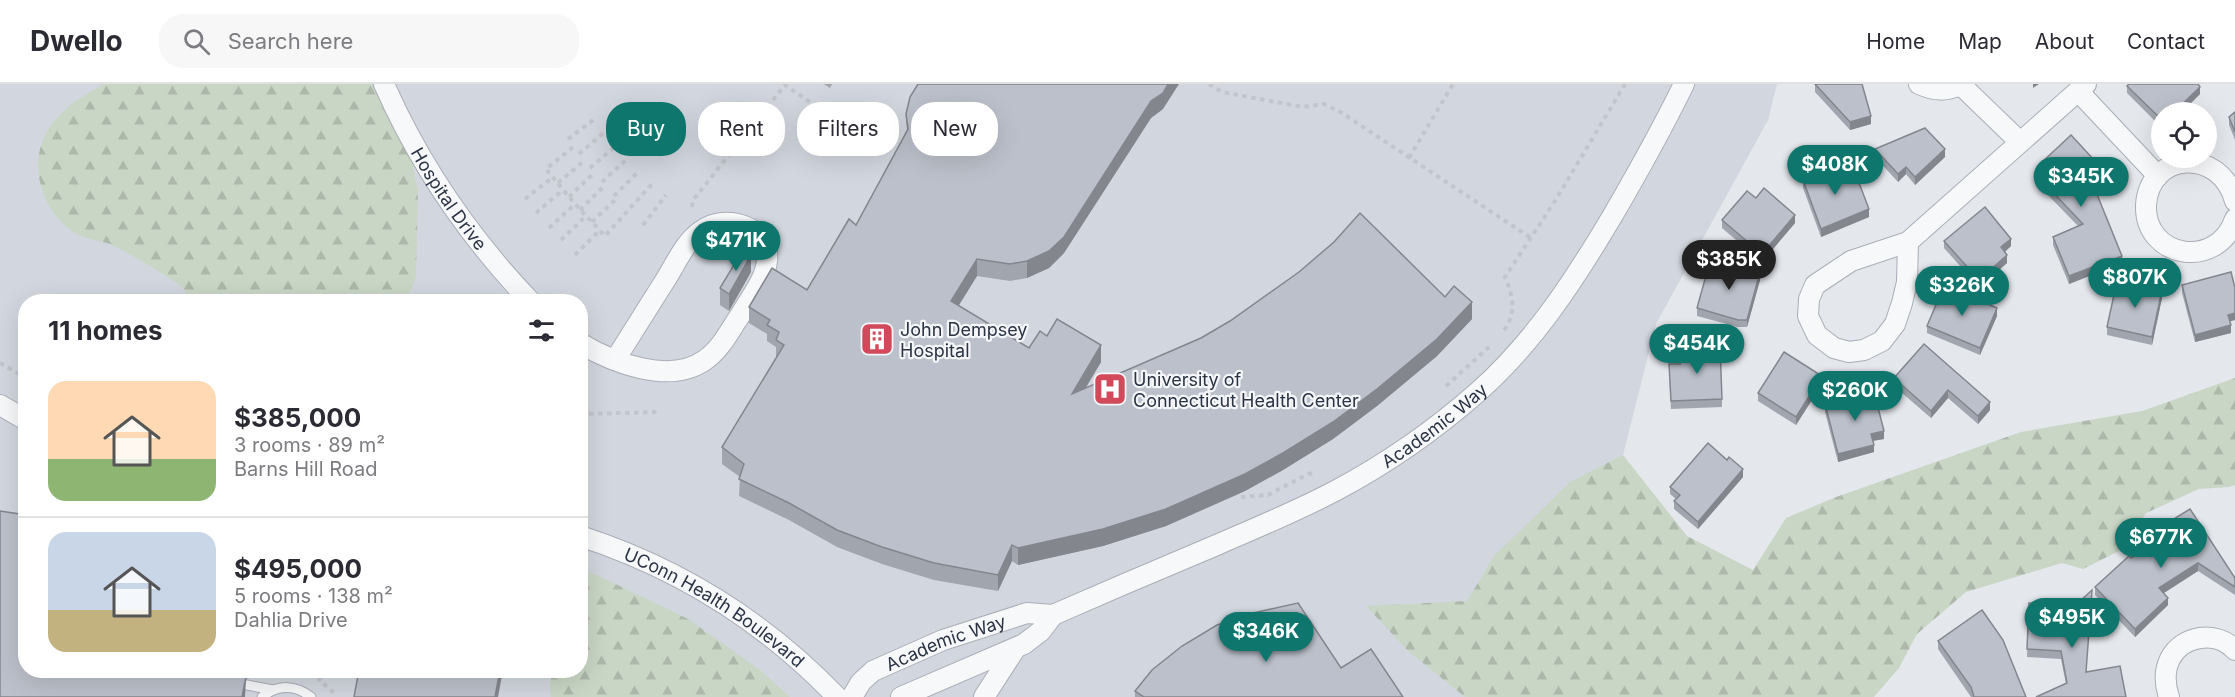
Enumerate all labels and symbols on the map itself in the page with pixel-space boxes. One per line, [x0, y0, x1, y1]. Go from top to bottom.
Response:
street label: Hospital Drive [407, 143, 491, 254]
pin: $408K [1793, 145, 1877, 196]
pin: $345K [2039, 157, 2123, 208]
pin: $471K [694, 221, 778, 272]
pin: $385K [1687, 240, 1771, 291]
pin: $807K [2093, 258, 2177, 309]
pin: $326K [1920, 266, 2004, 317]
place label: John Dempsey Hospital [900, 319, 1027, 361]
building icon: John Dempsey Hospital [859, 321, 895, 357]
pin: $454K [1655, 324, 1739, 375]
place label: University of Connecticut Health Center [1133, 369, 1359, 411]
hospital icon: University of Connecticut Health Center [1092, 371, 1128, 407]
pin: $260K [1813, 371, 1897, 422]
street label: Academic Way [1378, 379, 1491, 472]
pin: $677K [2119, 518, 2203, 569]
street label: UConn Health Boulevard [621, 543, 809, 671]
pin: $495K [2030, 598, 2114, 649]
street label: Academic Way [882, 610, 1008, 675]
pin: $346K [1224, 612, 1308, 663]

